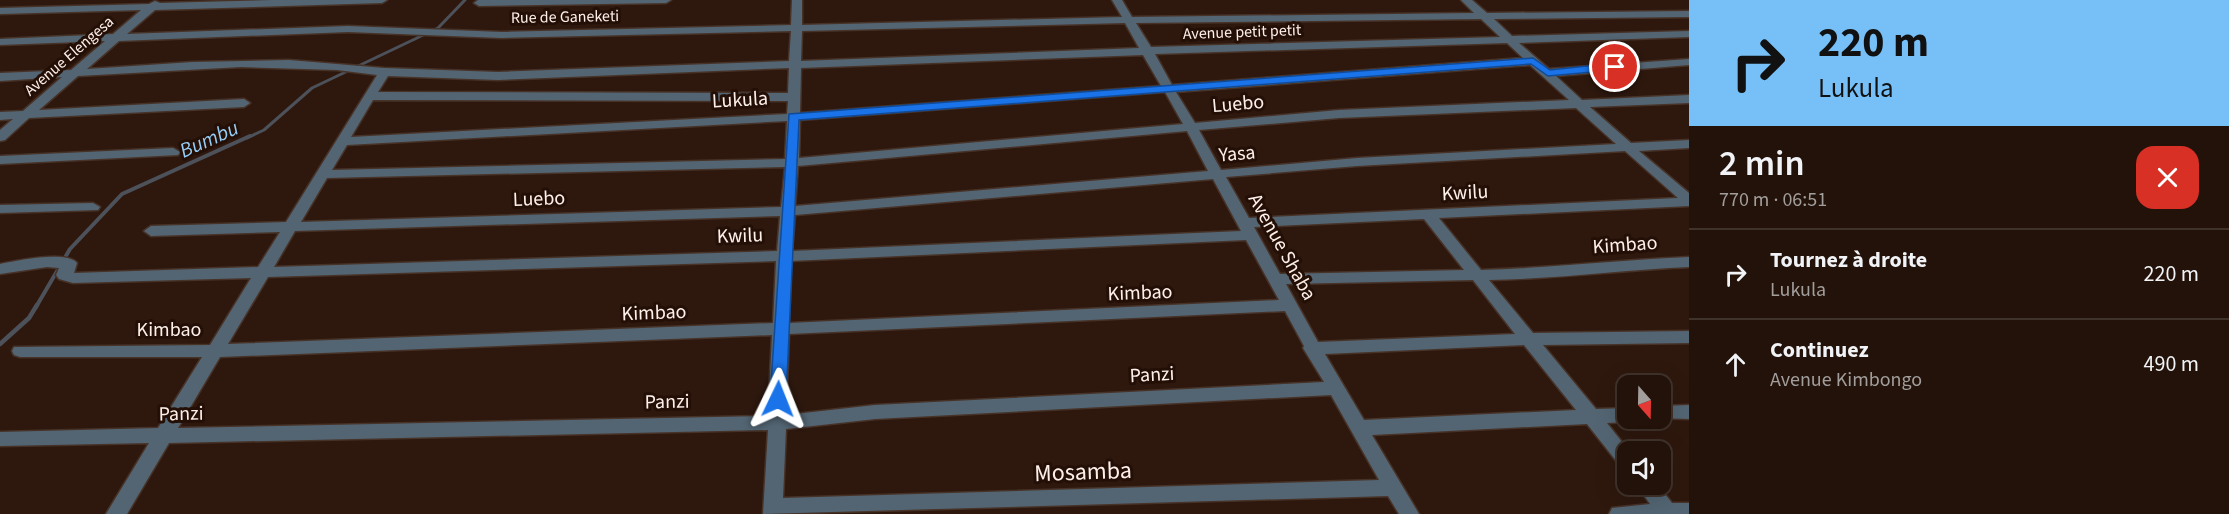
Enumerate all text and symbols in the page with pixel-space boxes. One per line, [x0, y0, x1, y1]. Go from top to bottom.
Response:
street label: Rue de Ganeketi [511, 5, 619, 29]
street label: Avenue Elengesa [19, 11, 119, 101]
text: 220 m [1818, 13, 1929, 73]
street label: Avenue petit petit [1182, 19, 1302, 45]
icon: right [1719, 24, 1797, 102]
pin [1589, 41, 1640, 92]
icon: arrive [1598, 50, 1631, 83]
text: Lukula [1818, 69, 1894, 108]
street label: Lukula [711, 85, 769, 115]
street label: Luebo [1211, 88, 1265, 120]
water label: Bumbu [175, 113, 243, 165]
street label: Yasa [1216, 138, 1257, 170]
text: 2 min [1719, 138, 1805, 189]
button: close [2136, 146, 2199, 209]
street label: Kwilu [1441, 178, 1489, 208]
street label: Luebo [512, 184, 566, 214]
text: 770 m · 06:51 [1719, 186, 1827, 214]
street label: Avenue Shaba [1241, 189, 1323, 305]
street label: Kwilu [716, 221, 764, 251]
street label: Kimbao [1592, 229, 1658, 261]
text: Tournez à droite [1770, 244, 1927, 276]
icon: right [1719, 258, 1752, 291]
text: 220 m [2144, 258, 2199, 290]
text: Lukula [1770, 276, 1826, 304]
street label: Kimbao [1107, 278, 1173, 308]
street label: Kimbao [621, 298, 687, 328]
street label: Kimbao [137, 316, 201, 344]
text: Continuez [1770, 334, 1869, 366]
icon: ahead [1719, 348, 1752, 381]
text: 490 m [2144, 348, 2199, 380]
street label: Panzi [1129, 360, 1175, 390]
text: Avenue Kimbongo [1770, 366, 1922, 394]
position arrow [746, 367, 810, 431]
north arrow [1617, 375, 1671, 429]
map controls [1617, 375, 1671, 495]
street label: Panzi [644, 388, 690, 416]
street label: Panzi [158, 400, 204, 428]
button: sound [1617, 441, 1671, 495]
street label: Mosamba [1034, 453, 1132, 491]

